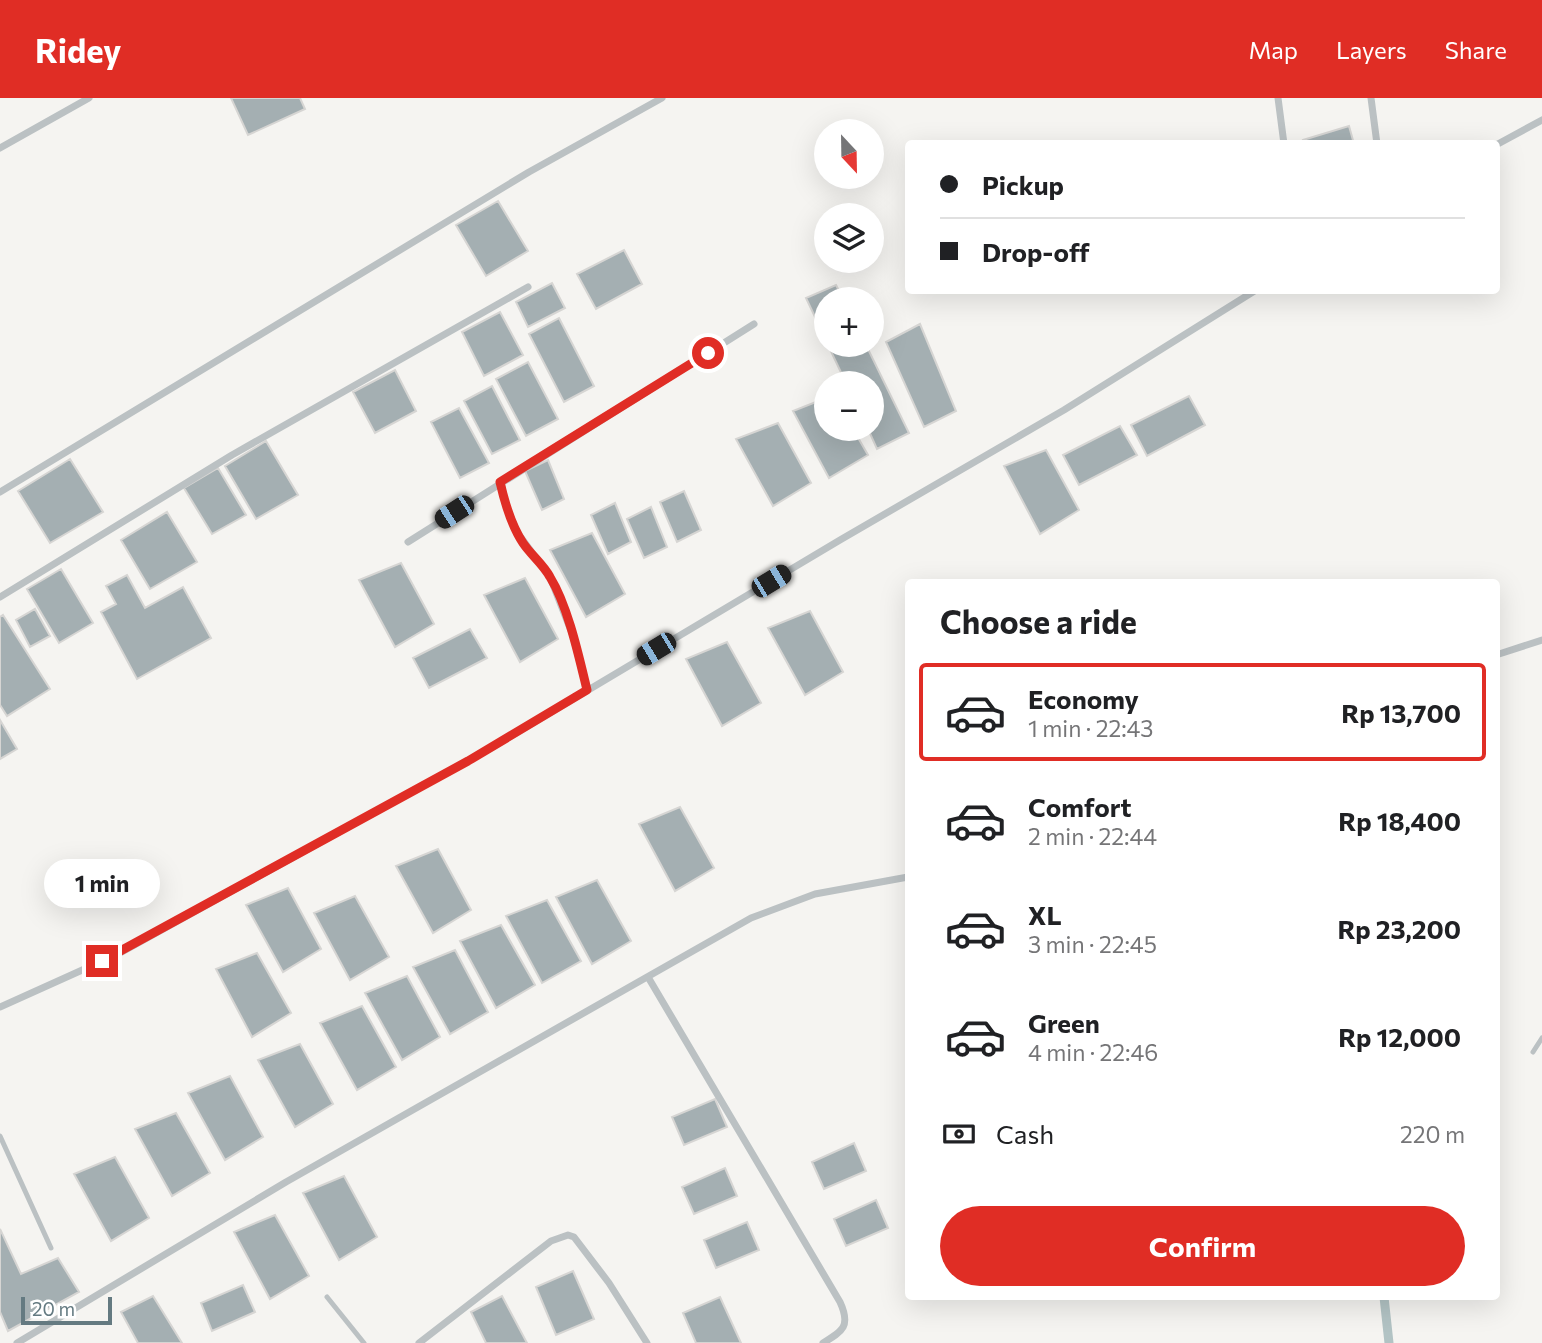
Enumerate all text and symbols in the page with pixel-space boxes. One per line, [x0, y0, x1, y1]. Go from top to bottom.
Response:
text: Ridey [35, 29, 121, 70]
text: Map [1249, 35, 1298, 64]
text: Layers [1336, 35, 1407, 64]
text: Share [1445, 35, 1507, 64]
north arrow [814, 119, 884, 189]
map controls [814, 119, 884, 441]
text: Pickup [982, 169, 1064, 200]
button: layers [814, 203, 884, 273]
text: Drop-off [982, 236, 1089, 267]
button: + [814, 287, 884, 357]
route start [692, 337, 724, 369]
button: − [814, 371, 884, 441]
car [431, 492, 478, 532]
car [748, 561, 795, 601]
text: Choose a ride [940, 601, 1137, 641]
car [633, 629, 680, 669]
icon: car [944, 681, 1007, 744]
text: Economy [1028, 683, 1139, 714]
text: Rp 13,700 [1341, 697, 1461, 728]
text: 1 min · 22:43 [1028, 714, 1154, 742]
icon: car [944, 789, 1007, 852]
text: Comfort [1028, 791, 1131, 822]
text: Rp 18,400 [1338, 805, 1461, 836]
text: 2 min · 22:44 [1028, 822, 1157, 850]
callout: 1 min [44, 860, 160, 908]
text: 1 min [75, 869, 129, 897]
icon: car [944, 897, 1007, 960]
text: XL [1028, 899, 1062, 930]
text: Rp 23,200 [1337, 913, 1461, 944]
text: 3 min · 22:45 [1028, 930, 1157, 958]
route end [86, 945, 118, 977]
icon: car [944, 1005, 1007, 1068]
text: Green [1028, 1007, 1100, 1038]
text: Rp 12,000 [1338, 1021, 1461, 1052]
text: 4 min · 22:46 [1028, 1038, 1158, 1066]
icon: cash [940, 1115, 978, 1153]
text: Cash [996, 1118, 1054, 1149]
text: 220 m [1400, 1120, 1465, 1148]
button: Confirm [940, 1206, 1465, 1286]
scale bar [21, 1294, 112, 1326]
text: 20 m [32, 1297, 75, 1320]

